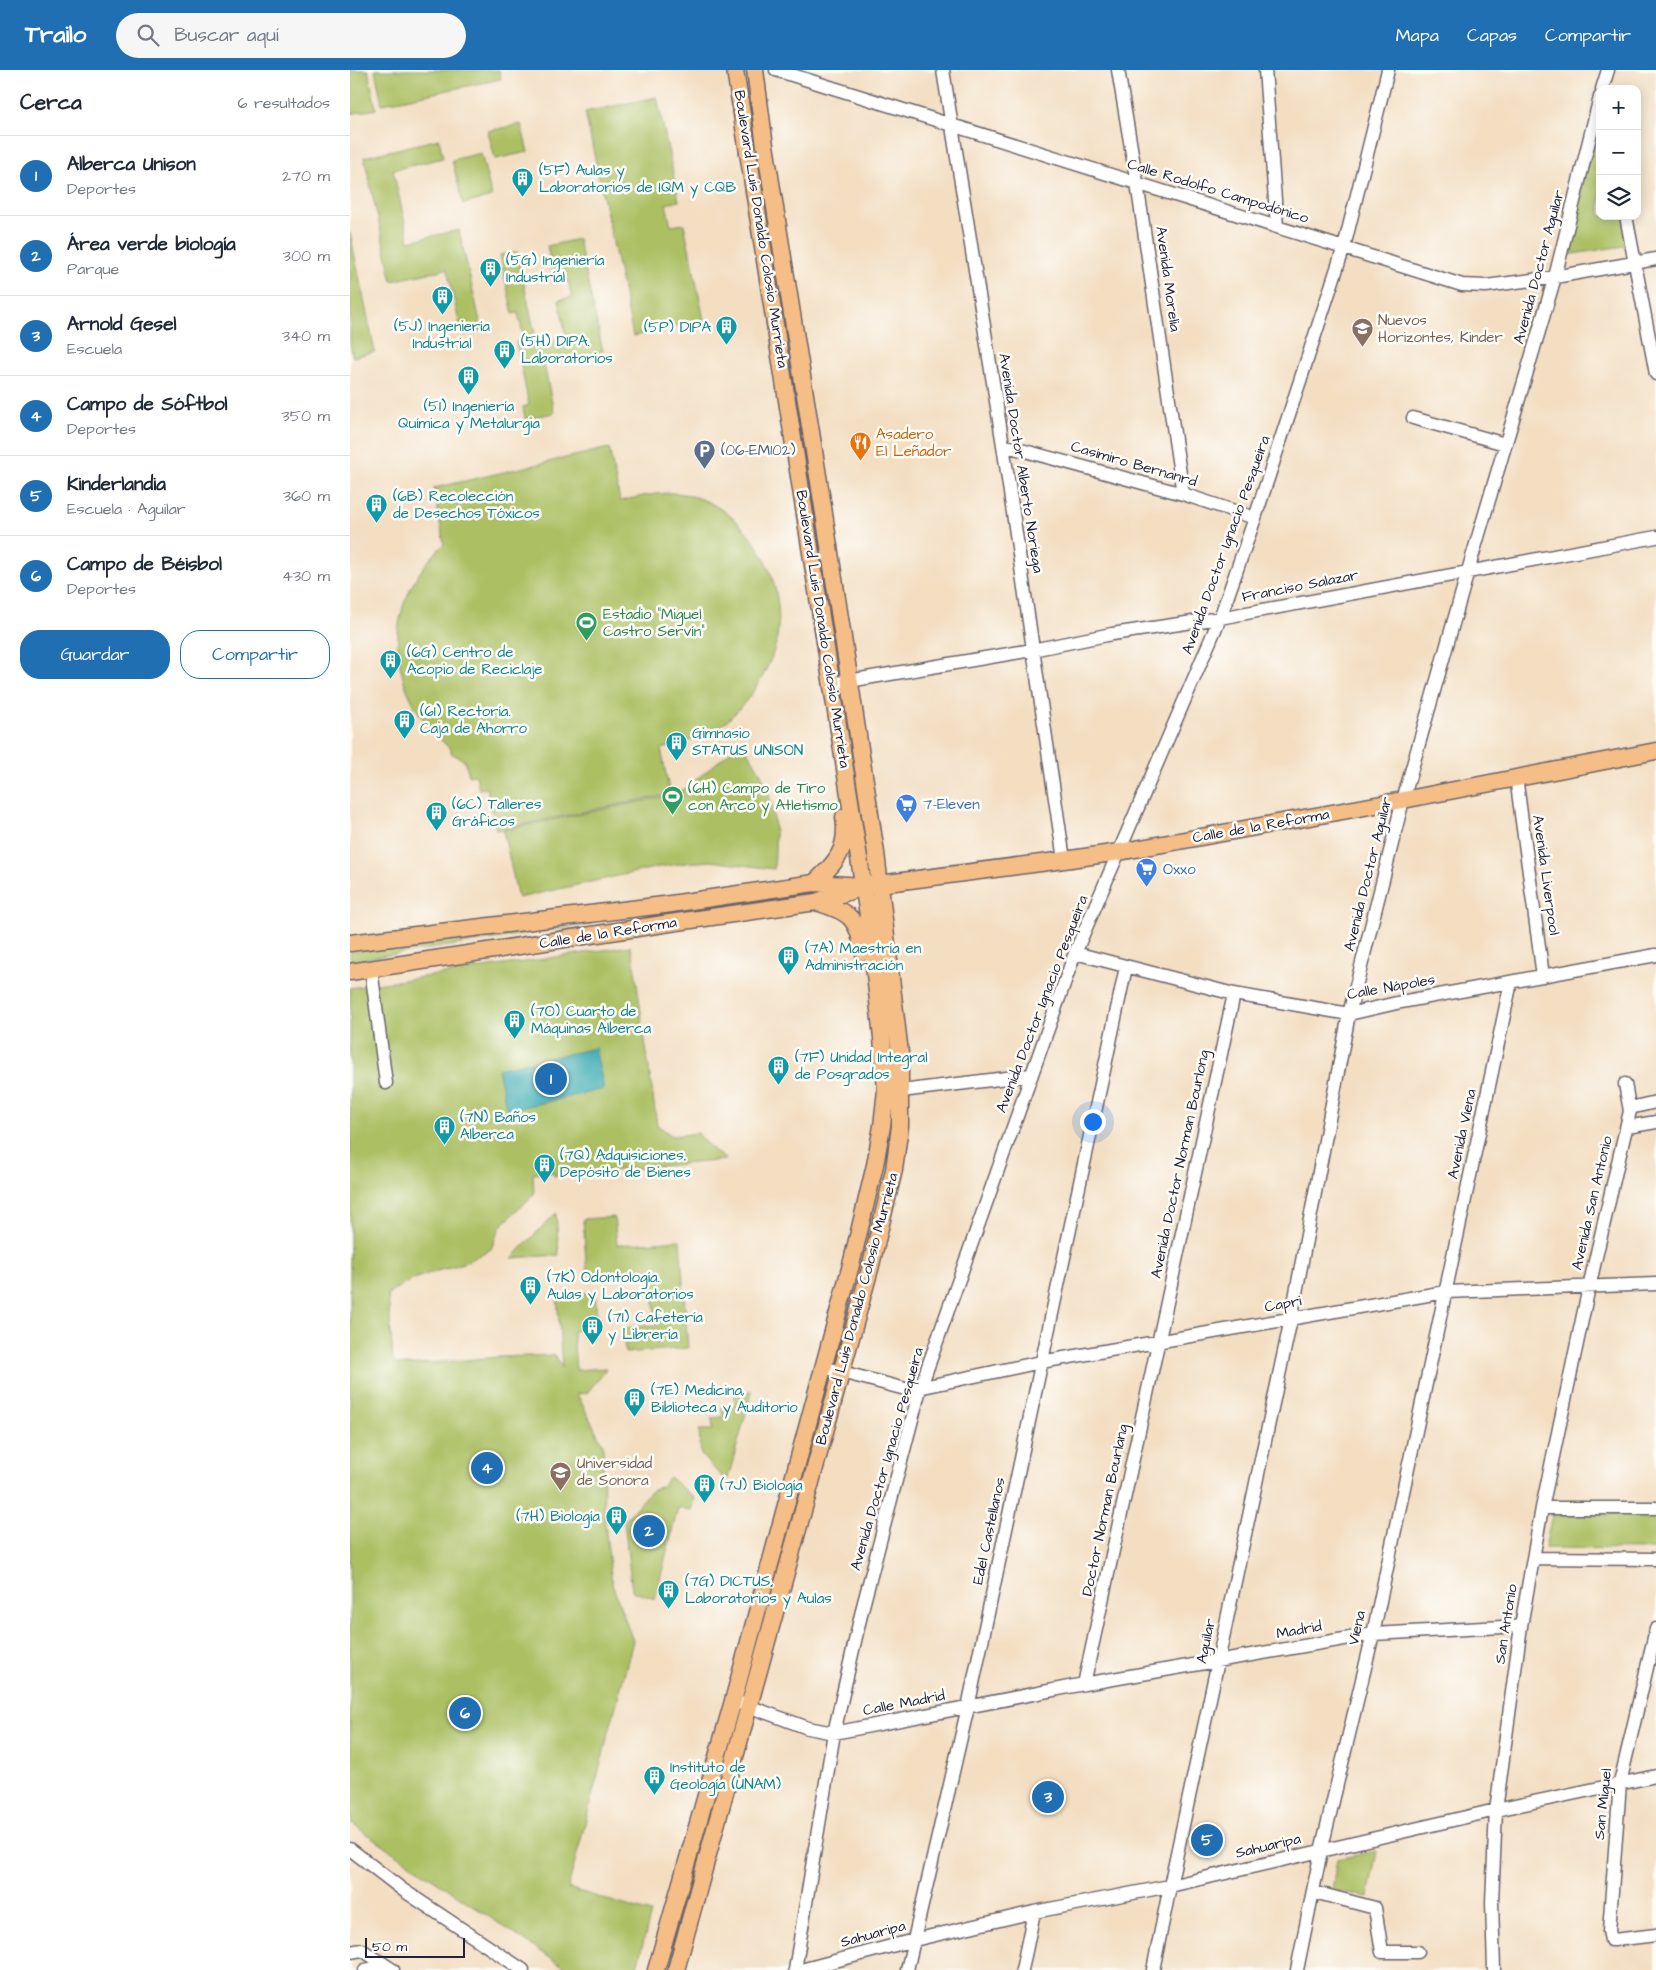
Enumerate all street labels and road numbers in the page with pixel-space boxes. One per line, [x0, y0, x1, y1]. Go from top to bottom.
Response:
street label: Boulevard Luis Donaldo Colosio Murrieta [729, 89, 793, 370]
street label: Calle Rodolfo Campodónico [1125, 153, 1312, 229]
street label: Avenida Doctor Aguilar [1508, 188, 1571, 347]
street label: Avenida Morelia [1150, 225, 1186, 333]
street label: Avenida Doctor Alberto Noriega [992, 352, 1049, 575]
street label: Avenida Doctor Ignacio Pesqueira [1177, 432, 1276, 658]
street label: Casimiro Bernanrd [1068, 436, 1200, 492]
street label: Boulevard Luis Donaldo Colosio Murrieta [791, 489, 855, 770]
street label: Franciso Salazar [1240, 564, 1360, 608]
street label: Avenida Doctor Aguilar [1339, 795, 1398, 954]
street label: Calle de la Reforma [1191, 804, 1331, 848]
street label: Avenida Liverpool [1527, 814, 1565, 936]
street label: Avenida Doctor Ignacio Pesqueira [991, 892, 1094, 1116]
street label: Calle de la Reforma [538, 912, 678, 954]
street label: Calle Nápoles [1345, 969, 1437, 1005]
street label: Avenida Doctor Norman Bourlong [1146, 1048, 1216, 1280]
street label: Avenida Viena [1442, 1087, 1482, 1181]
street label: Avenida San Antonio [1566, 1133, 1618, 1272]
street label: Boulevard Luis Donaldo Colosio Murrieta [811, 1170, 904, 1447]
street label: Capri [1263, 1290, 1304, 1318]
street label: Avenida Doctor Ignacio Pesqueira [845, 1345, 930, 1573]
street label: Doctor Norman Bourlang [1076, 1422, 1135, 1598]
street label: Edel Castellanos [967, 1475, 1011, 1586]
street label: San Antonio [1489, 1582, 1523, 1665]
street label: Viena [1343, 1608, 1371, 1647]
street label: Madrid [1275, 1616, 1324, 1644]
street label: Aguilar [1191, 1617, 1222, 1666]
street label: Calle Madrid [861, 1685, 947, 1721]
street label: San Miguel [1589, 1767, 1618, 1841]
street label: Sahuaripa [1233, 1828, 1303, 1864]
street label: Sahuaripa [838, 1915, 908, 1953]

